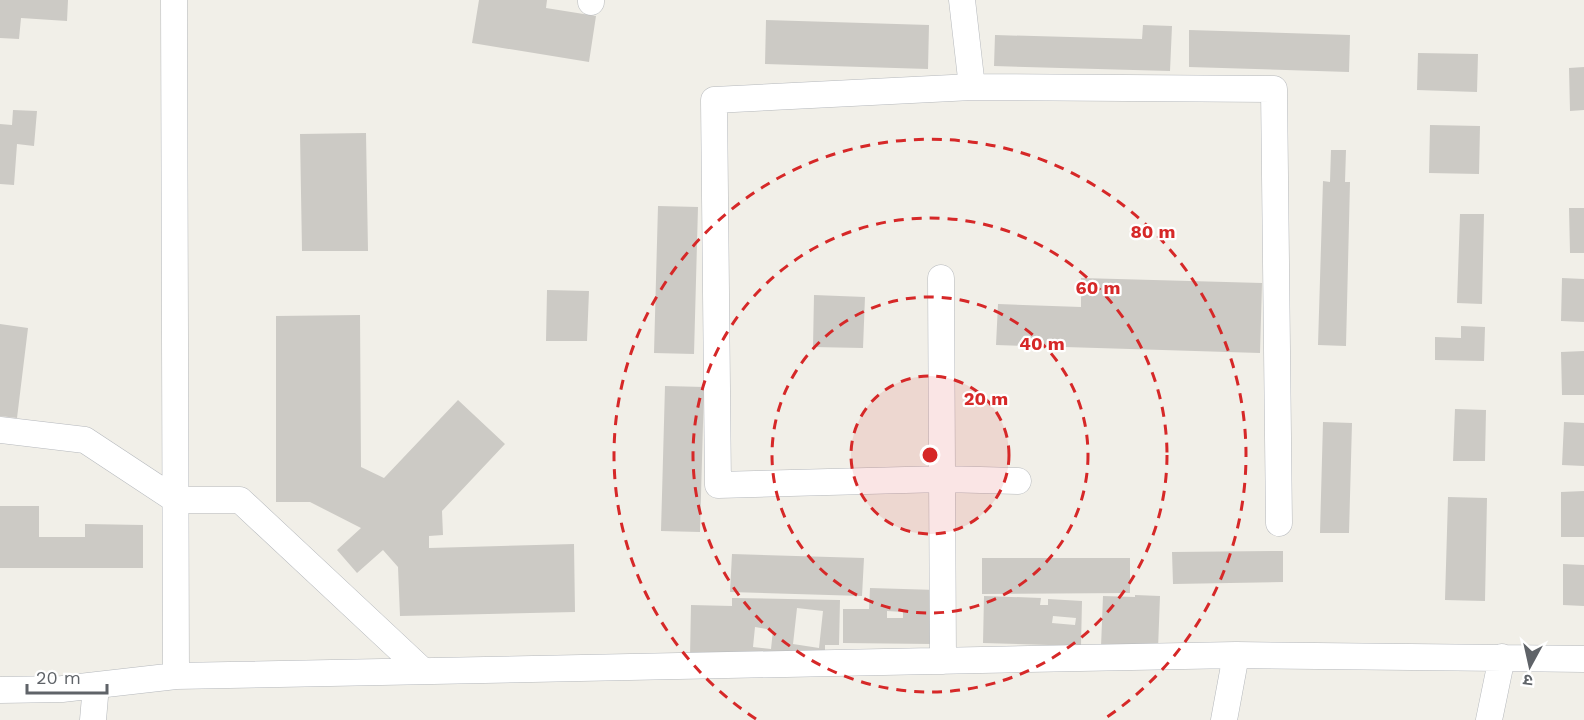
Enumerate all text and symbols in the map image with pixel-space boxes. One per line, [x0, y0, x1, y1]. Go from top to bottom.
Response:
text: 80 m [1131, 221, 1175, 242]
text: 60 m [1076, 277, 1120, 298]
text: 40 m [1019, 333, 1065, 354]
text: 20 m [964, 388, 1008, 409]
centre of rings [920, 445, 940, 465]
north arrow [1500, 636, 1560, 696]
scale bar [27, 657, 106, 695]
text: 20 m [36, 667, 81, 688]
text: उ [1521, 670, 1534, 690]

